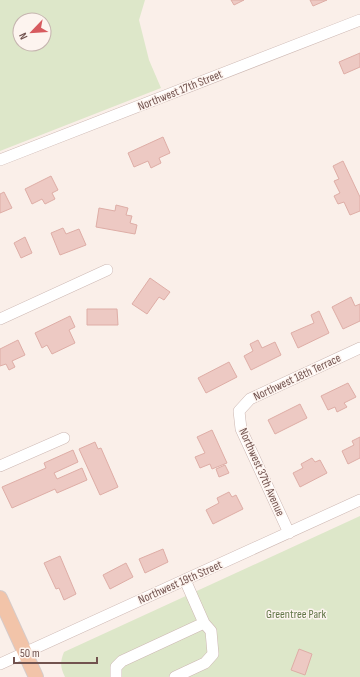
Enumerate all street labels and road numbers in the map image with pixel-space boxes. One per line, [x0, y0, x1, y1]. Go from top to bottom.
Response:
street label: Northwest 17th Street [136, 67, 225, 114]
street label: Northwest 18th Terrace [251, 351, 344, 404]
street label: Northwest 37th Avenue [235, 426, 288, 519]
street label: Northwest 19th Street [136, 557, 225, 608]

